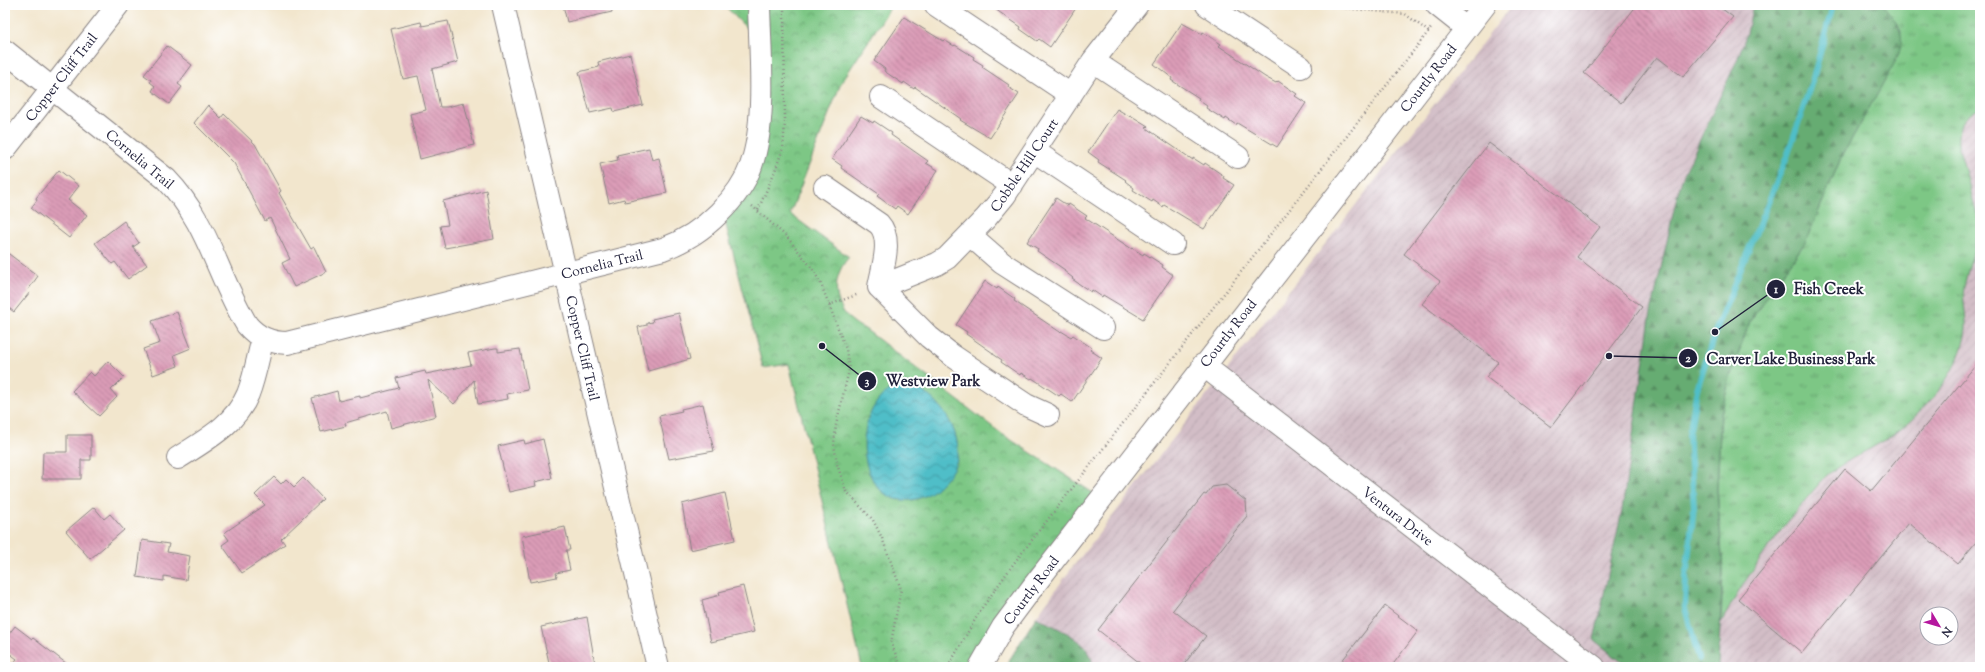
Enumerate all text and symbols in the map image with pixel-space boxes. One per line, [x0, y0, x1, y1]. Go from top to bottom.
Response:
street label: Copper Cliff Trail [22, 30, 104, 127]
street label: Courtly Road [1397, 41, 1463, 118]
street label: Cobble Hill Court [987, 115, 1065, 217]
street label: Cornelia Trail [100, 126, 177, 195]
street label: Cornelia Trail [559, 246, 646, 286]
callout: Fish Creek [1766, 275, 1872, 302]
text: Fish Creek [1794, 280, 1865, 301]
text: 1 [1773, 281, 1779, 299]
street label: Copper Cliff Trail [559, 294, 603, 403]
street label: Courtly Road [1197, 296, 1263, 373]
callout: Carver Lake Business Park [1678, 345, 1883, 372]
text: 2 [1685, 350, 1691, 368]
text: Carver Lake Business Park [1706, 350, 1876, 371]
callout: Westview Park [857, 367, 988, 394]
text: Westview Park [885, 372, 981, 393]
text: 3 [865, 373, 870, 391]
street label: Ventura Drive [1357, 483, 1437, 552]
street label: Courtly Road [1000, 552, 1065, 630]
north arrow [1919, 606, 1959, 646]
text: N [1937, 622, 1956, 640]

